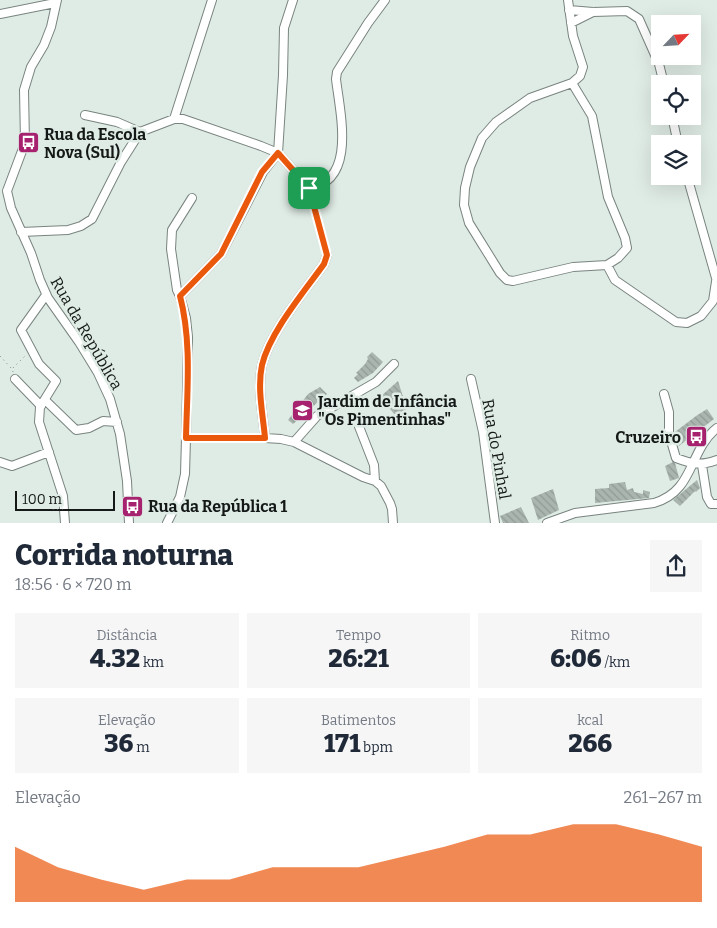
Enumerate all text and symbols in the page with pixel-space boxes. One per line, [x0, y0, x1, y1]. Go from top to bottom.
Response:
north arrow [651, 15, 701, 65]
map controls [651, 15, 701, 185]
button: locate [651, 75, 701, 125]
place label: Rua da Escola Nova (Sul) [44, 125, 146, 162]
bus stop icon: Rua da Escola Nova (Sul) [16, 131, 40, 155]
button: layers [651, 135, 701, 185]
pin [288, 167, 330, 209]
icon: arrive [295, 174, 323, 202]
street label: Rua da República [47, 273, 127, 393]
place label: Jardim de Infância "Os Pimentinhas" [317, 392, 457, 429]
street label: Rua do Pinhal [478, 397, 515, 501]
school or university icon: Jardim de Infância "Os Pimentinhas" [290, 398, 314, 422]
bus stop icon: Cruzeiro [685, 425, 709, 449]
place label: Cruzeiro [615, 428, 681, 447]
scale bar [15, 488, 115, 511]
text: 100 m [22, 491, 62, 508]
bus stop icon: Rua da República 1 [120, 494, 144, 518]
place label: Rua da República 1 [148, 497, 287, 516]
text: Corrida noturna [15, 539, 233, 572]
button: share [650, 540, 702, 592]
text: 18:56 · 6 × 720 m [15, 575, 131, 594]
text: Distância [96, 627, 157, 644]
text: Tempo [336, 627, 381, 644]
text: Ritmo [570, 627, 610, 644]
text: 4.32 [90, 644, 140, 674]
text: 26:21 [328, 644, 389, 674]
text: 6:06 [550, 644, 602, 674]
text: km [140, 654, 164, 671]
text: /km [602, 654, 630, 671]
text: Elevação [98, 712, 156, 729]
text: Batimentos [321, 712, 396, 729]
text: kcal [577, 712, 603, 729]
text: 36 [104, 729, 133, 759]
text: 171 [324, 729, 360, 759]
text: 266 [568, 729, 612, 759]
text: m [133, 739, 150, 756]
text: bpm [360, 739, 393, 756]
text: Elevação [15, 788, 81, 807]
text: 261–267 m [624, 788, 702, 807]

